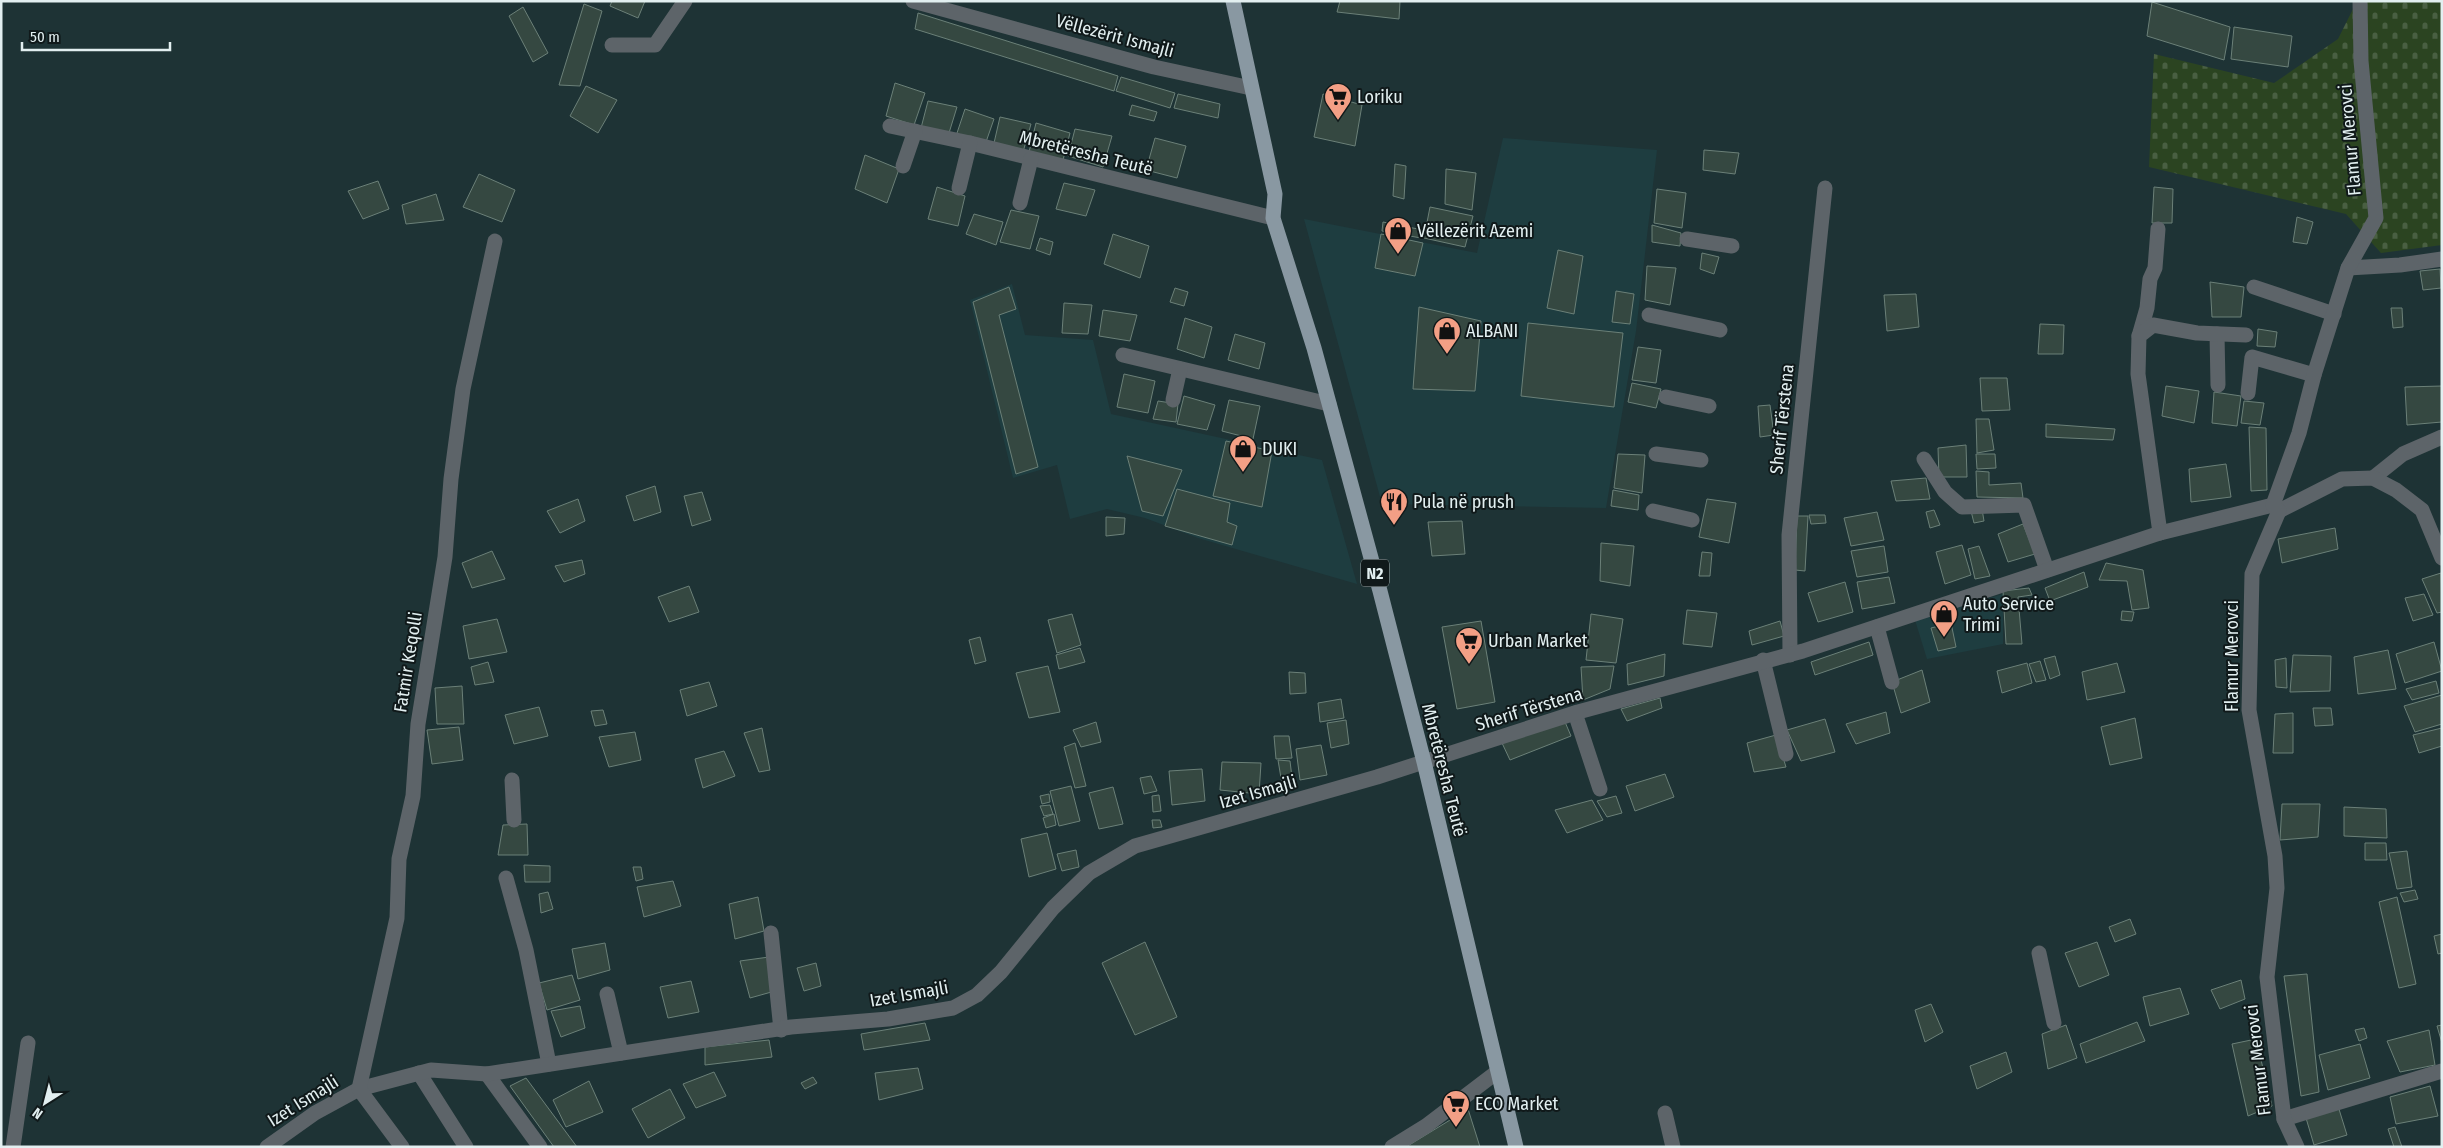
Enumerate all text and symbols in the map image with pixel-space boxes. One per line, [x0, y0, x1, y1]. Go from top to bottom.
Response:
street label: Vëllezërit Ismajli [1054, 10, 1176, 62]
scale bar [22, 20, 170, 52]
text: 50 m [30, 28, 60, 46]
supermarket icon: Loriku [1323, 82, 1353, 121]
street label: Flamur Merovci [2334, 83, 2366, 197]
place label: Loriku [1357, 86, 1403, 108]
street label: Mbretëresha Teutë [1017, 126, 1155, 180]
shop icon: Vëllezërit Azemi [1383, 216, 1413, 255]
place label: Vëllezërit Azemi [1417, 220, 1533, 242]
shop icon: ALBANI [1432, 316, 1462, 355]
place label: ALBANI [1466, 320, 1518, 342]
street label: Sherif Tërstena [1765, 363, 1799, 475]
shop icon: DUKI [1228, 434, 1258, 473]
place label: DUKI [1262, 438, 1297, 460]
restaurant icon: Pula në prush [1379, 487, 1409, 526]
place label: Pula në prush [1413, 491, 1514, 513]
road number: N2 [1361, 560, 1389, 586]
place label: Auto Service Trimi [1963, 593, 2054, 636]
shop icon: Auto Service Trimi [1929, 599, 1959, 638]
street label: Flamur Merovci [2221, 600, 2243, 712]
street label: Fatmir Keqolli [389, 610, 427, 714]
supermarket icon: Urban Market [1454, 626, 1484, 665]
place label: Urban Market [1488, 630, 1588, 652]
street label: Sherif Tërstena [1473, 682, 1585, 736]
street label: Mbretëresha Teutë [1417, 701, 1471, 839]
street label: Izet Ismajli [1217, 770, 1299, 814]
street label: Izet Ismajli [868, 976, 950, 1012]
street label: Flamur Merovci [2240, 1003, 2276, 1117]
street label: Izet Ismajli [263, 1071, 343, 1131]
north arrow [20, 1078, 70, 1128]
supermarket icon: ECO Market [1441, 1089, 1471, 1128]
place label: ECO Market [1475, 1093, 1559, 1115]
text: N [29, 1104, 46, 1122]

